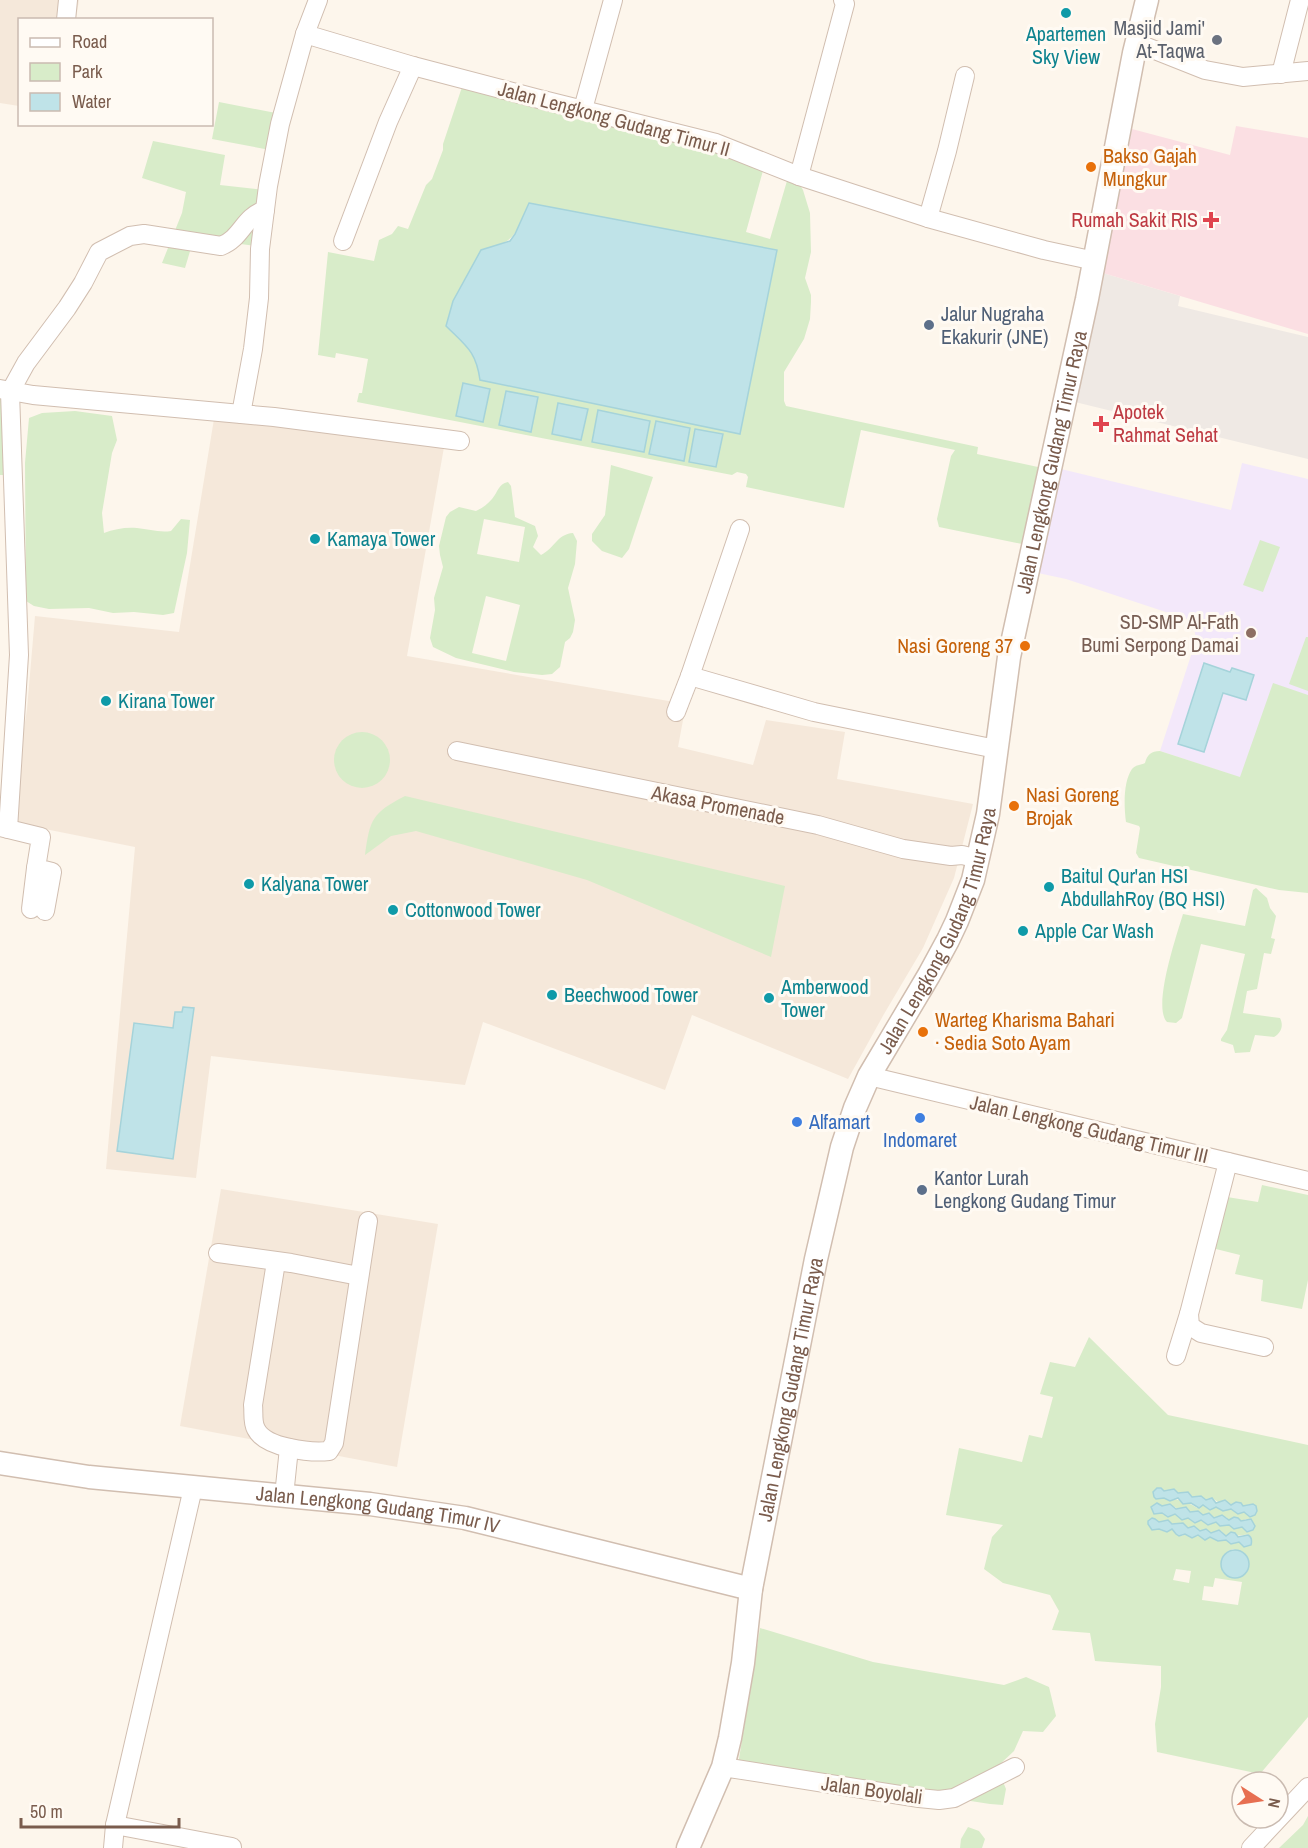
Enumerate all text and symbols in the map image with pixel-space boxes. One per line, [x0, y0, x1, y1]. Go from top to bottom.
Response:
marker: Apartemen Sky View [1059, 6, 1073, 20]
place label: Masjid Jami' At-Taqwa [1113, 14, 1205, 64]
legend [18, 18, 213, 126]
place label: Apartemen Sky View [1025, 20, 1106, 70]
text: Road [72, 29, 107, 54]
marker: Masjid Jami' At-Taqwa [1210, 33, 1224, 47]
text: Park [72, 59, 103, 84]
street label: Jalan Lengkong Gudang Timur II [495, 75, 733, 163]
text: Water [72, 89, 111, 114]
place label: Bakso Gajah Mungkur [1103, 142, 1197, 192]
marker: Bakso Gajah Mungkur [1084, 160, 1098, 174]
place label: Rumah Sakit RIS [1071, 206, 1198, 233]
marker: Rumah Sakit RIS [1202, 211, 1220, 229]
place label: Jalur Nugraha Ekakurir (JNE) [941, 300, 1049, 350]
marker: Jalur Nugraha Ekakurir (JNE) [922, 318, 936, 332]
street label: Jalan Lengkong Gudang Timur Raya [1009, 328, 1093, 596]
place label: Apotek Rahmat Sehat [1112, 398, 1218, 448]
marker: Apotek Rahmat Sehat [1094, 417, 1108, 431]
place label: Kamaya Tower [327, 525, 436, 552]
marker: Kamaya Tower [308, 532, 322, 546]
place label: SD-SMP Al-Fath Bumi Serpong Damai [1081, 608, 1239, 658]
marker: SD-SMP Al-Fath Bumi Serpong Damai [1244, 626, 1258, 640]
place label: Nasi Goreng 37 [897, 632, 1013, 659]
marker: Nasi Goreng 37 [1018, 639, 1032, 653]
place label: Kirana Tower [118, 687, 215, 714]
marker: Kirana Tower [99, 694, 113, 708]
street label: Akasa Promenade [648, 778, 787, 831]
place label: Nasi Goreng Brojak [1026, 781, 1119, 831]
marker: Nasi Goreng Brojak [1007, 799, 1021, 813]
street label: Jalan Lengkong Gudang Timur Raya [871, 806, 1002, 1059]
place label: Baitul Qur'an HSI AbdullahRoy (BQ HSI) [1060, 862, 1225, 912]
place label: Kalyana Tower [261, 870, 369, 897]
marker: Kalyana Tower [242, 877, 256, 891]
marker: Baitul Qur'an HSI AbdullahRoy (BQ HSI) [1042, 880, 1056, 894]
place label: Cottonwood Tower [405, 896, 541, 923]
marker: Cottonwood Tower [386, 903, 400, 917]
place label: Apple Car Wash [1034, 917, 1154, 944]
marker: Apple Car Wash [1016, 924, 1030, 938]
place label: Amberwood Tower [780, 973, 869, 1023]
place label: Beechwood Tower [564, 981, 698, 1008]
marker: Beechwood Tower [545, 988, 559, 1002]
marker: Amberwood Tower [762, 991, 776, 1005]
place label: Warteg Kharisma Bahari · Sedia Soto Ayam [935, 1006, 1115, 1056]
marker: Warteg Kharisma Bahari · Sedia Soto Ayam [916, 1025, 930, 1039]
street label: Jalan Lengkong Gudang Timur III [967, 1088, 1211, 1169]
place label: Alfamart [808, 1108, 870, 1135]
marker: Indomaret [913, 1111, 927, 1125]
marker: Alfamart [790, 1115, 804, 1129]
place label: Indomaret [883, 1126, 957, 1153]
place label: Kantor Lurah Lengkong Gudang Timur [934, 1164, 1116, 1214]
marker: Kantor Lurah Lengkong Gudang Timur [915, 1183, 929, 1197]
street label: Jalan Lengkong Gudang Timur Raya [751, 1255, 829, 1524]
street label: Jalan Lengkong Gudang Timur IV [255, 1479, 503, 1539]
street label: Jalan Boyolali [820, 1769, 925, 1810]
north arrow [1230, 1770, 1290, 1830]
scale bar [21, 1791, 178, 1829]
text: N [1263, 1796, 1286, 1810]
text: 50 m [30, 1799, 63, 1824]

